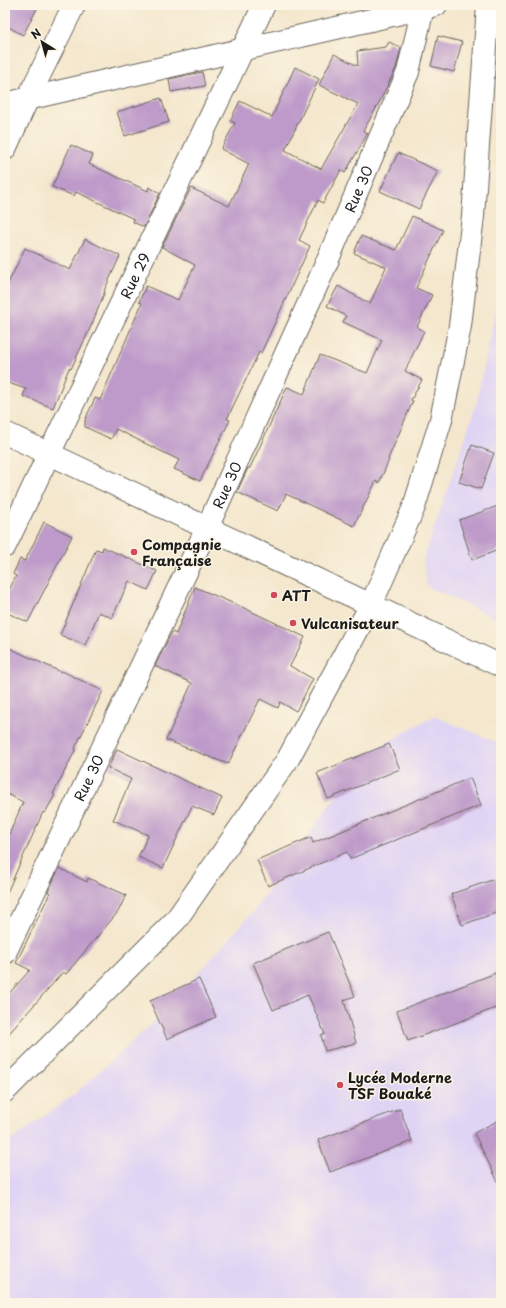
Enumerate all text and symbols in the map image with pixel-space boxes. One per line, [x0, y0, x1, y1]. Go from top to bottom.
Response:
north arrow [22, 22, 62, 62]
text: N [27, 24, 45, 43]
street label: Rue 30 [339, 162, 377, 215]
street label: Rue 29 [115, 249, 155, 302]
street label: Rue 30 [207, 458, 246, 512]
place label: Compagnie Française [142, 534, 222, 571]
marker: Compagnie Française [129, 547, 139, 557]
place label: ATT [282, 585, 311, 606]
marker: ATT [269, 590, 279, 600]
place label: Vulcanisateur [301, 613, 399, 634]
marker: Vulcanisateur [288, 618, 298, 628]
street label: Rue 30 [68, 751, 108, 805]
place label: Lycée Moderne TSF Bouaké [348, 1067, 452, 1104]
marker: Lycée Moderne TSF Bouaké [335, 1080, 345, 1090]

